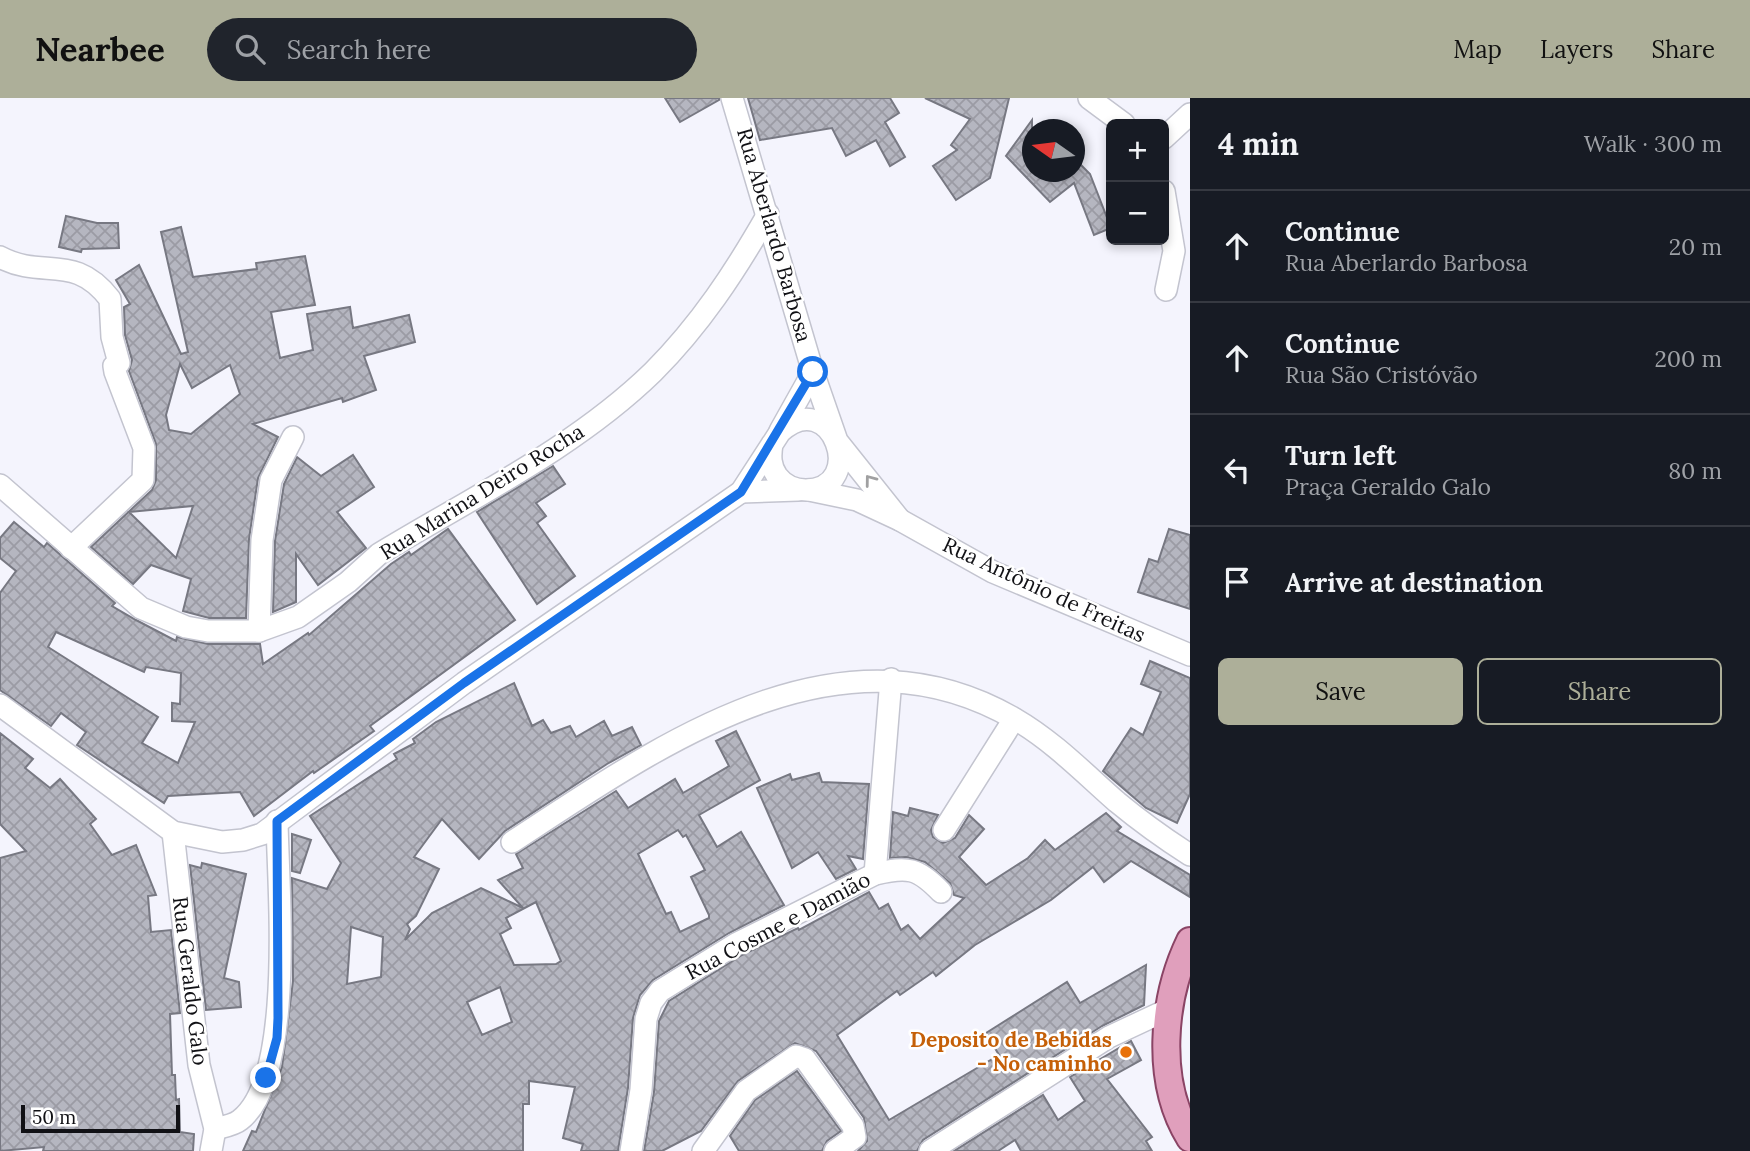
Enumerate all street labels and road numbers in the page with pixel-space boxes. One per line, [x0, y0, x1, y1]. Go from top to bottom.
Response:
street label: Rua Aberlardo Barbosa [731, 125, 818, 345]
street label: Rua Marina Deiro Rocha [375, 418, 589, 566]
street label: Rua Antônio de Freitas [939, 531, 1150, 648]
street label: Rua Cosme e Damião [681, 865, 875, 986]
street label: Rua Geraldo Galo [167, 895, 214, 1067]

